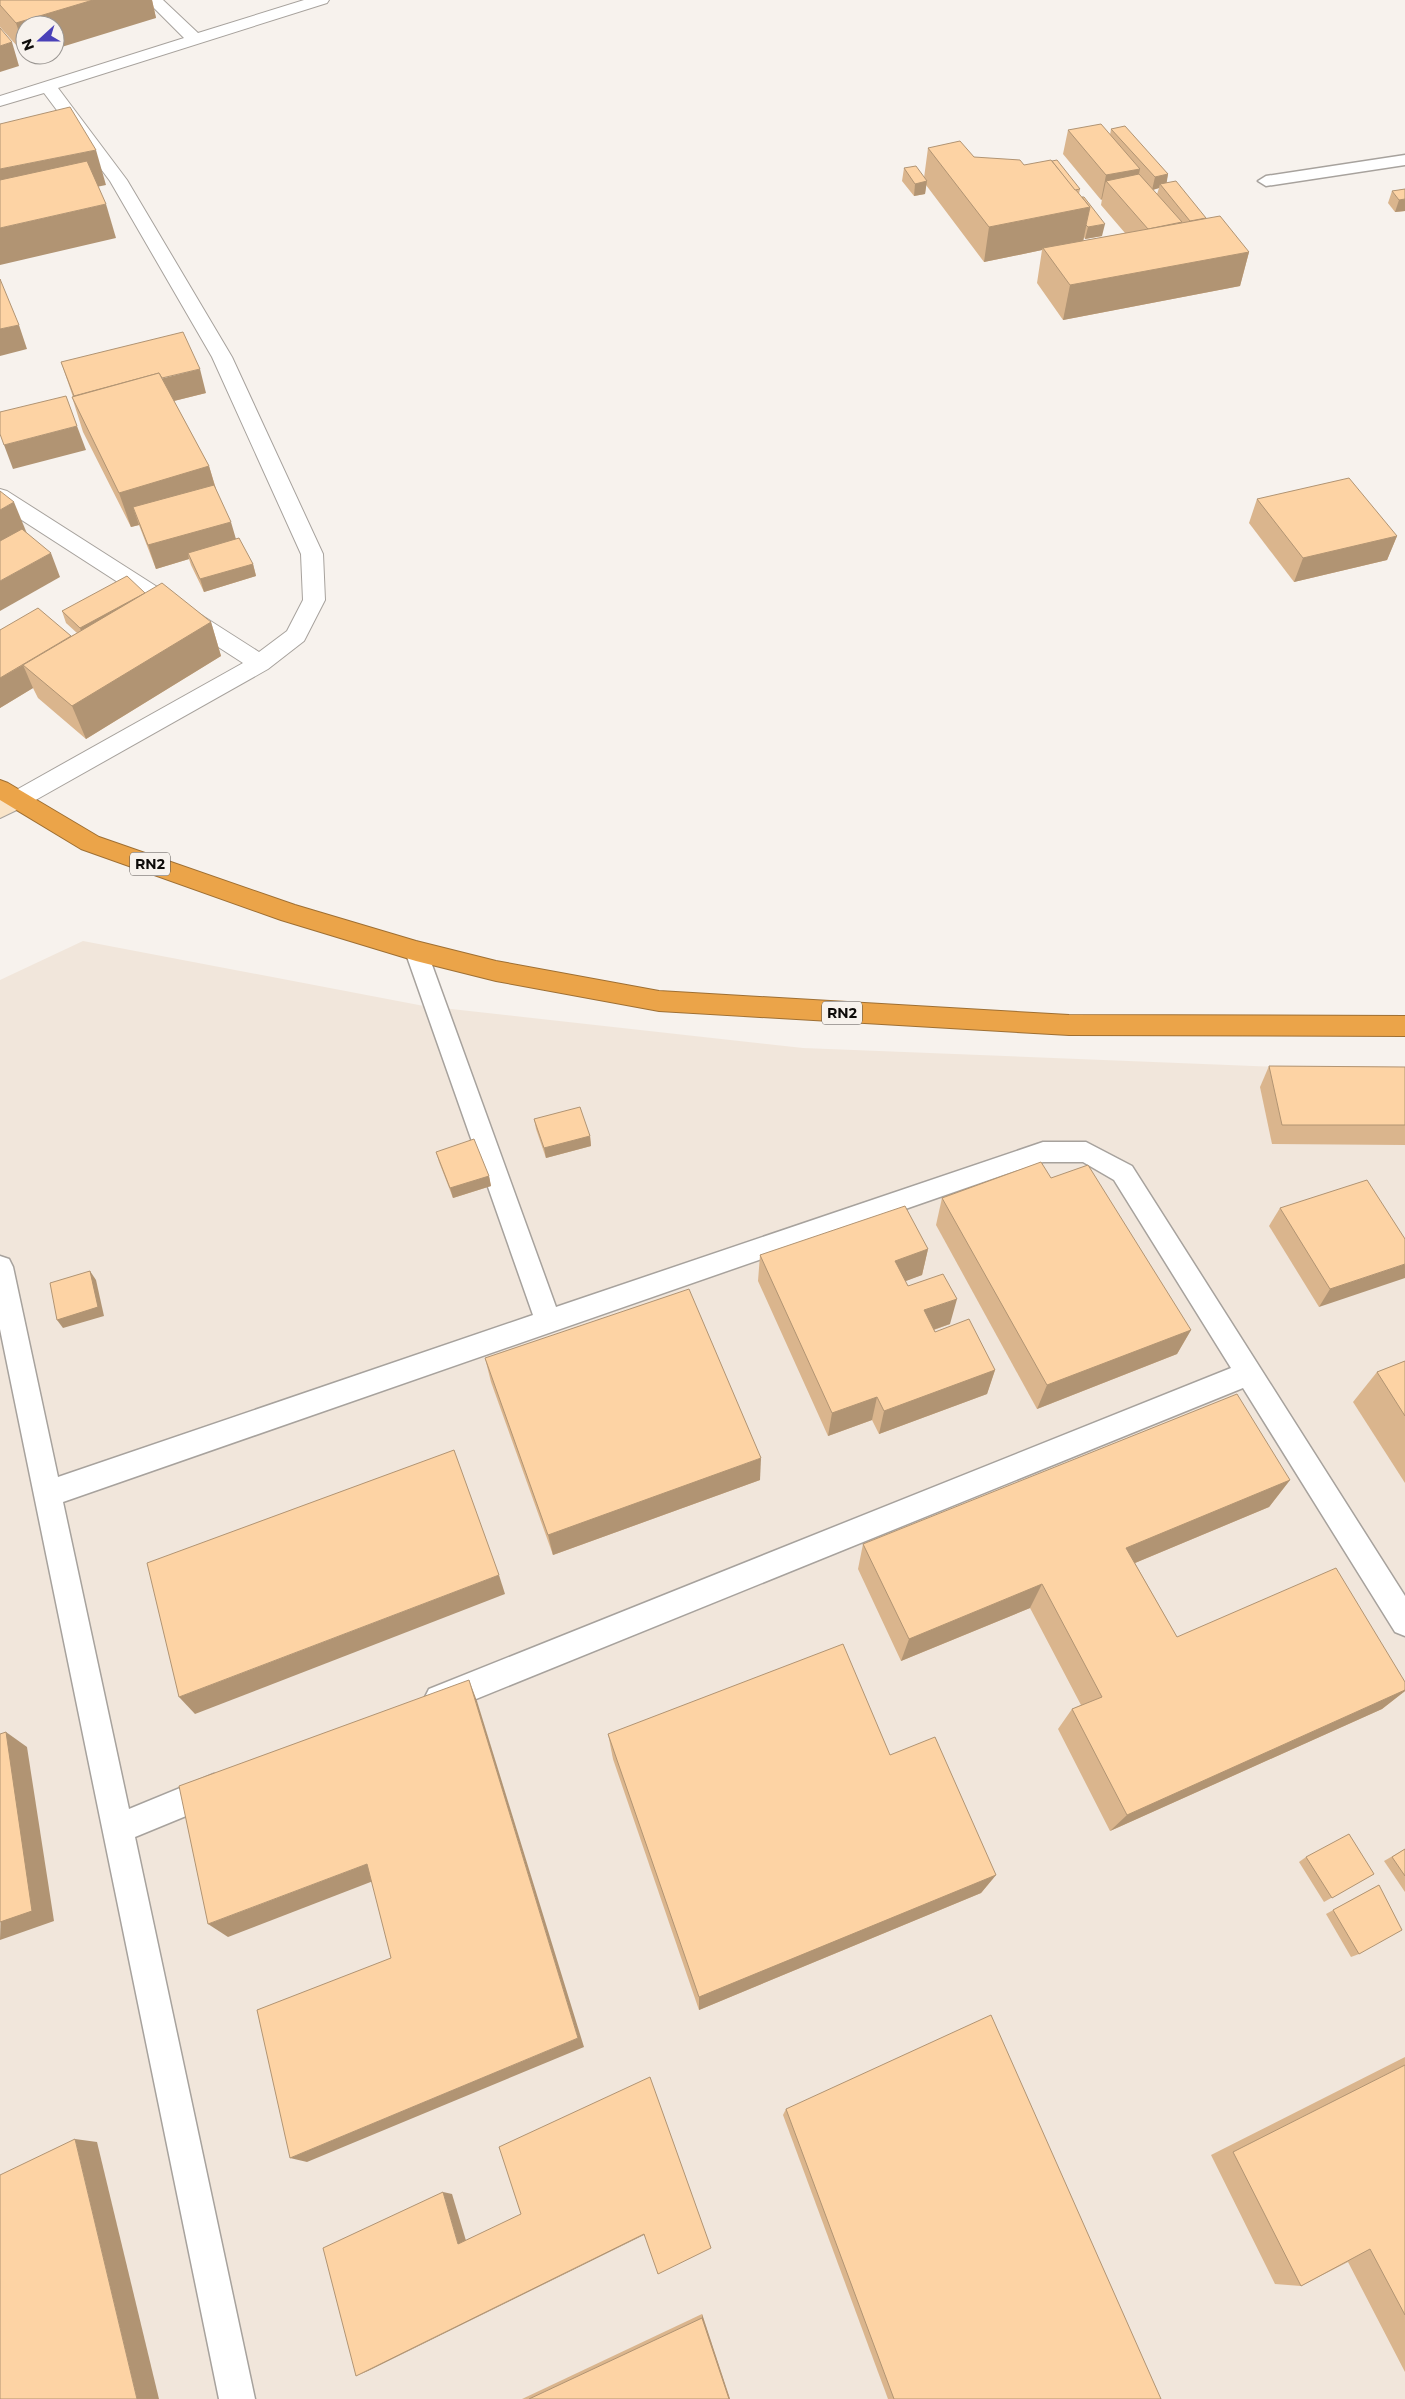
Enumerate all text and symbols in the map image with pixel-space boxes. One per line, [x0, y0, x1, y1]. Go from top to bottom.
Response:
north arrow [15, 15, 65, 65]
text: N [17, 36, 38, 53]
road number: RN2 [130, 852, 170, 876]
road number: RN2 [822, 1001, 862, 1024]

